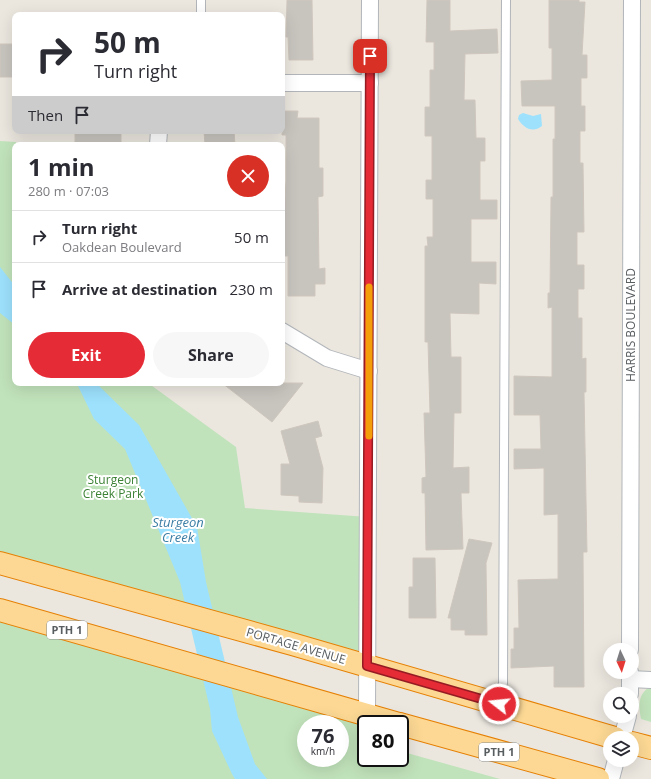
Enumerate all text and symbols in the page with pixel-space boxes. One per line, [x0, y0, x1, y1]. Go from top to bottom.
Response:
text: 50 m [94, 23, 161, 61]
icon: right [28, 28, 80, 80]
pin [353, 39, 387, 73]
icon: arrive [359, 45, 381, 67]
text: Turn right [94, 59, 177, 83]
icon: arrive [71, 104, 93, 126]
text: Then [28, 105, 63, 125]
text: 1 min [28, 150, 95, 183]
button: close [227, 155, 269, 197]
text: 280 m · 07:03 [28, 182, 109, 200]
text: Turn right [62, 218, 137, 238]
icon: right [28, 226, 50, 248]
text: 50 m [234, 227, 269, 247]
text: Oakdean Boulevard [62, 238, 182, 256]
street label: HARRIS BOULEVARD [622, 268, 639, 382]
icon: arrive [28, 278, 50, 300]
text: Arrive at destination [62, 279, 217, 299]
text: 230 m [229, 279, 273, 299]
button: Exit [28, 332, 145, 378]
button: Share [153, 332, 269, 378]
park label: Sturgeon Creek Park [83, 471, 144, 502]
water label: Sturgeon Creek [152, 513, 204, 546]
road number: PTH 1 [47, 621, 87, 639]
street label: PORTAGE AVENUE [245, 623, 348, 668]
north arrow [603, 643, 639, 679]
map controls [603, 643, 639, 767]
position arrow [478, 683, 520, 725]
button: search [603, 687, 639, 723]
speed limit sign: 80 [357, 715, 409, 767]
text: 76 [312, 722, 334, 749]
button: layers [603, 731, 639, 767]
road number: PTH 1 [479, 743, 519, 761]
text: km/h [311, 744, 335, 758]

